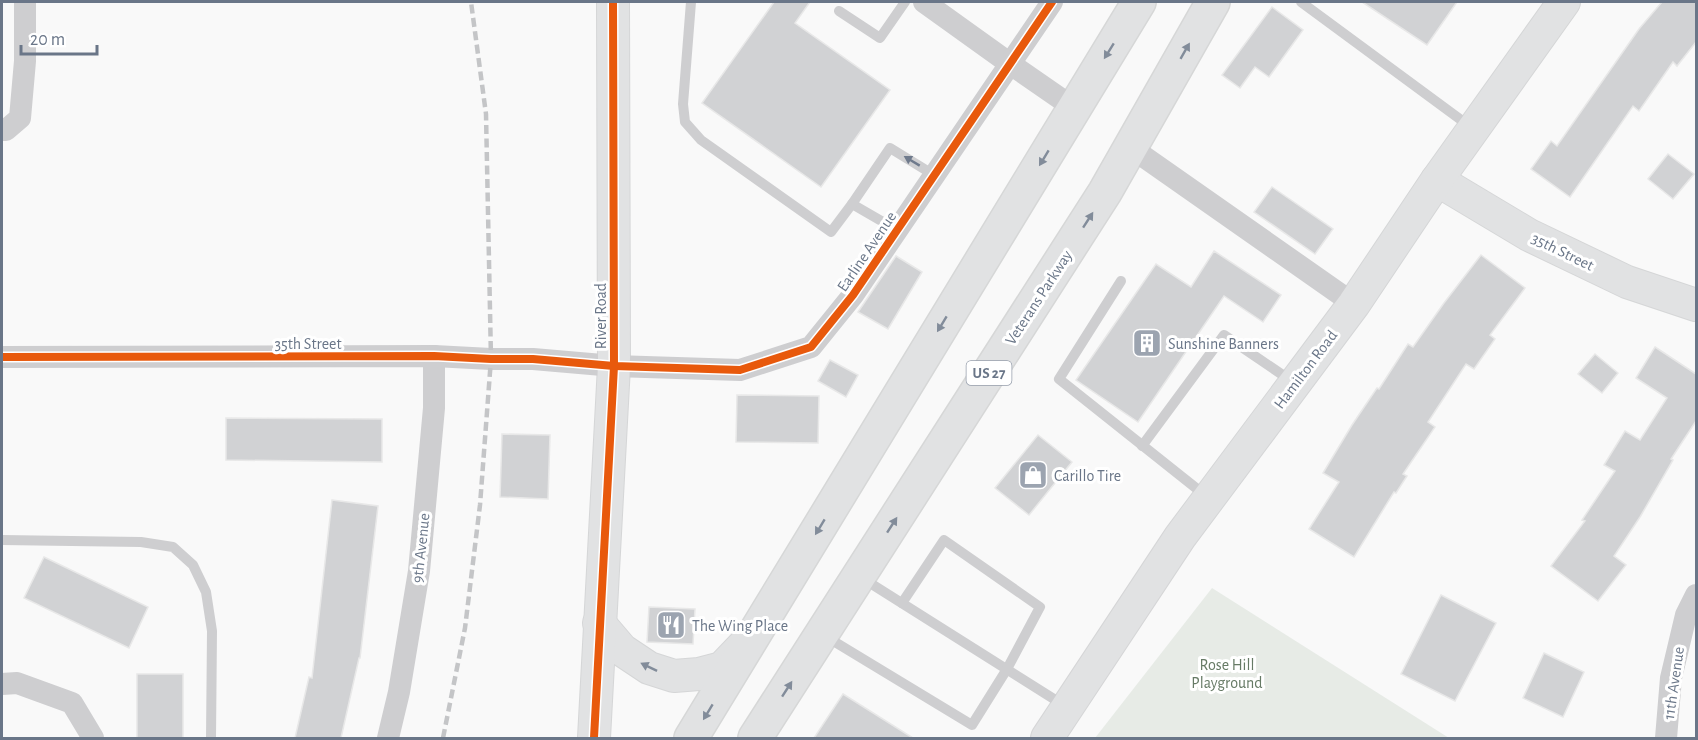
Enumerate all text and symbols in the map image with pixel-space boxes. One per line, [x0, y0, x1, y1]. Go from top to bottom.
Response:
scale bar [21, 18, 98, 56]
text: 20 m [30, 31, 65, 49]
one-way arrow [1180, 42, 1190, 59]
one-way arrow [1103, 43, 1114, 59]
one-way arrow [1038, 150, 1049, 166]
one-way arrow [904, 156, 920, 167]
street label: Earline Avenue [834, 209, 899, 294]
one-way arrow [1082, 211, 1093, 228]
street label: 35th Street [1529, 230, 1596, 274]
street label: Veterans Parkway [1002, 247, 1076, 348]
street label: River Road [593, 283, 609, 349]
one-way arrow [937, 316, 948, 332]
building icon: Sunshine Banners [1131, 327, 1163, 359]
street label: Hamilton Road [1271, 327, 1340, 412]
street label: 35th Street [274, 336, 342, 352]
place label: Sunshine Banners [1168, 336, 1279, 352]
road number: US 27 [966, 361, 1012, 385]
shop icon: Carillo Tire [1017, 459, 1049, 491]
place label: Carillo Tire [1054, 468, 1121, 484]
street label: 9th Avenue [409, 512, 433, 584]
one-way arrow [886, 517, 897, 533]
one-way arrow [814, 519, 825, 535]
restaurant icon: The Wing Place [655, 609, 687, 641]
place label: The Wing Place [692, 618, 788, 634]
street label: 11th Avenue [1661, 646, 1687, 721]
park label: Rose Hill Playground [1191, 657, 1263, 692]
one-way arrow [640, 662, 658, 672]
one-way arrow [781, 681, 792, 698]
one-way arrow [702, 704, 713, 720]

